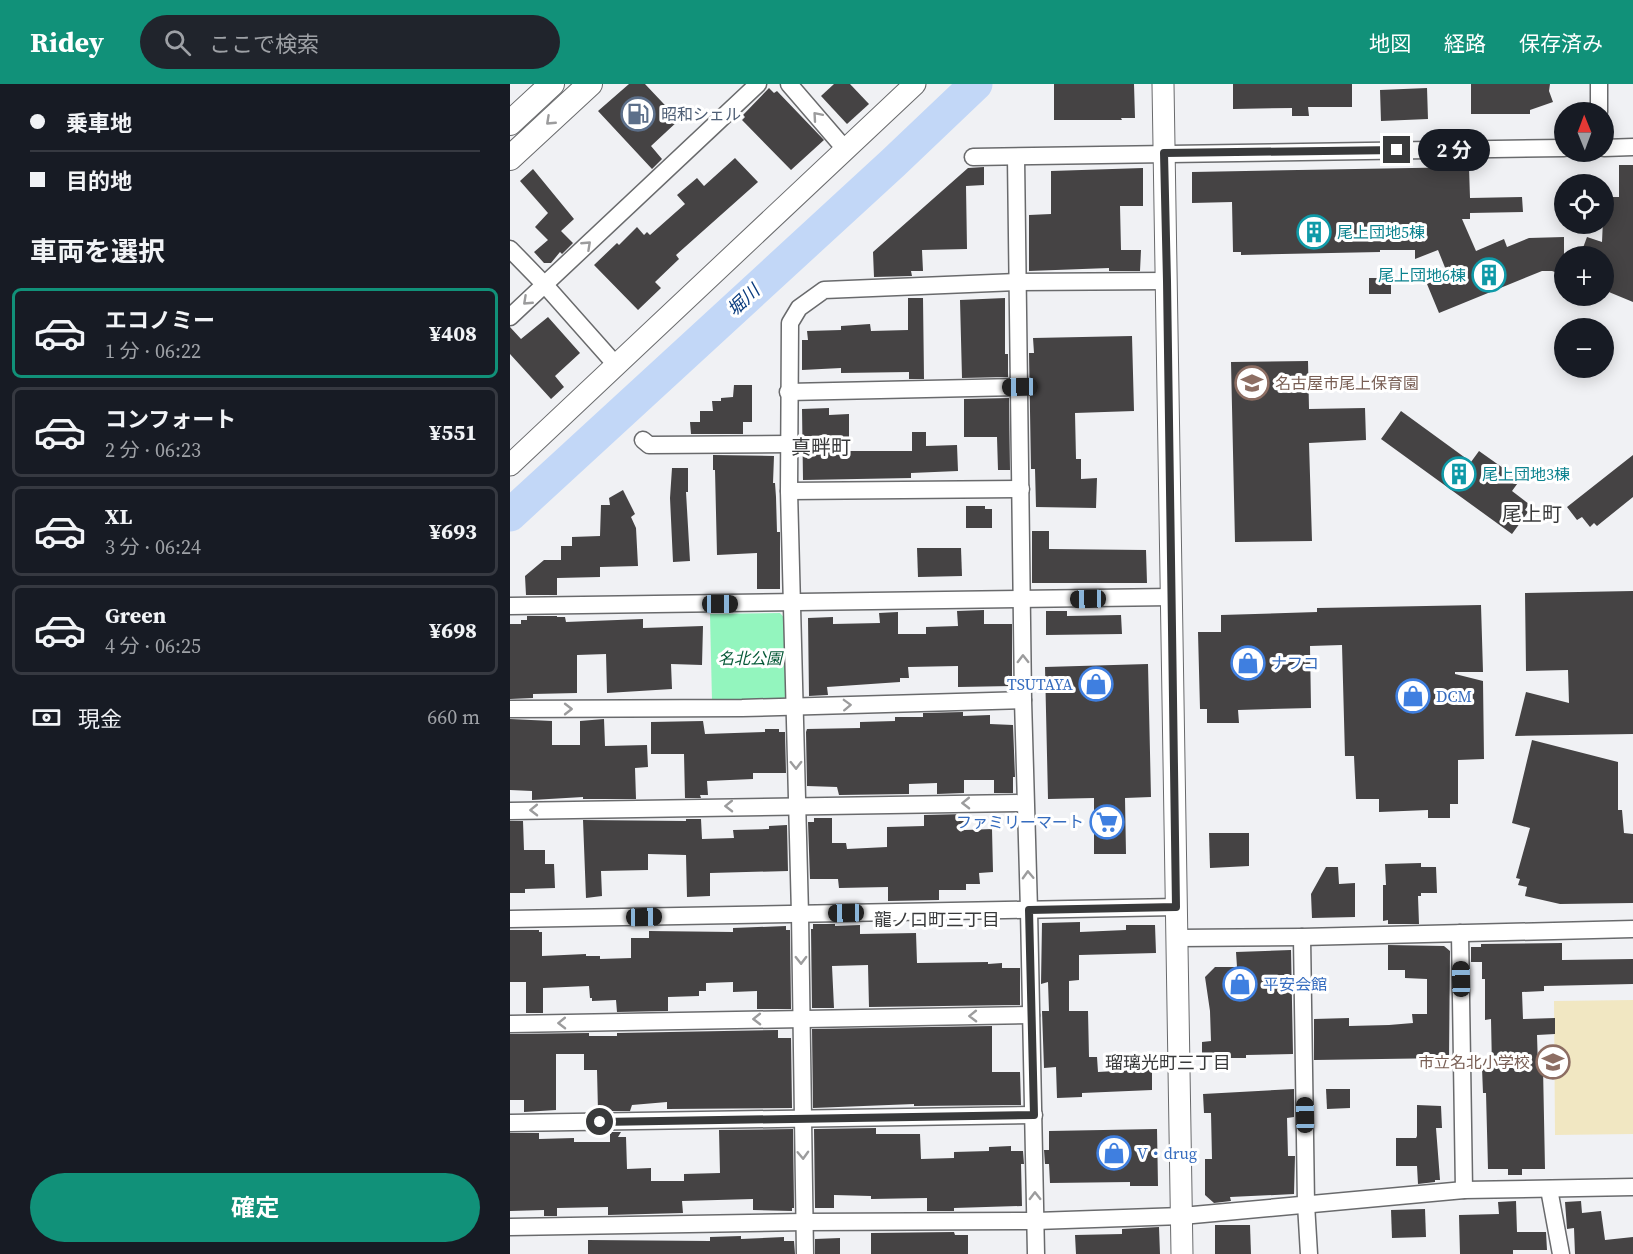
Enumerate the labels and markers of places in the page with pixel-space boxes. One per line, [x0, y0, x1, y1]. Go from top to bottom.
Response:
fuel station icon: 昭和シェル [620, 96, 656, 132]
place label: 昭和シェル [661, 103, 741, 125]
building icon: 尾上団地5棟 [1296, 214, 1332, 250]
place label: 尾上団地5棟 [1337, 221, 1425, 243]
building icon: 尾上団地6棟 [1471, 257, 1507, 293]
place label: 尾上団地6棟 [1378, 264, 1466, 286]
school or university icon: 名古屋市尾上保育園 [1234, 365, 1270, 401]
place label: 名古屋市尾上保育園 [1275, 372, 1419, 394]
building icon: 尾上団地3棟 [1441, 456, 1477, 492]
place label: 尾上団地3棟 [1482, 463, 1570, 485]
shop icon: ナフコ [1230, 645, 1266, 681]
place label: ナフコ [1271, 652, 1319, 674]
shop icon: TSUTAYA [1078, 666, 1114, 702]
place label: TSUTAYA [1007, 673, 1073, 695]
shop icon: DCM [1395, 678, 1431, 714]
place label: DCM [1436, 685, 1472, 707]
supermarket icon: ファミリーマート [1089, 804, 1125, 840]
place label: ファミリーマート [956, 811, 1084, 833]
shop icon: 平安会館 [1222, 966, 1258, 1002]
place label: 平安会館 [1263, 973, 1327, 995]
school or university icon: 市立名北小学校 [1535, 1044, 1571, 1080]
place label: 市立名北小学校 [1418, 1051, 1530, 1073]
shop icon: V・drug [1096, 1135, 1132, 1171]
place label: V・drug [1137, 1142, 1197, 1164]

